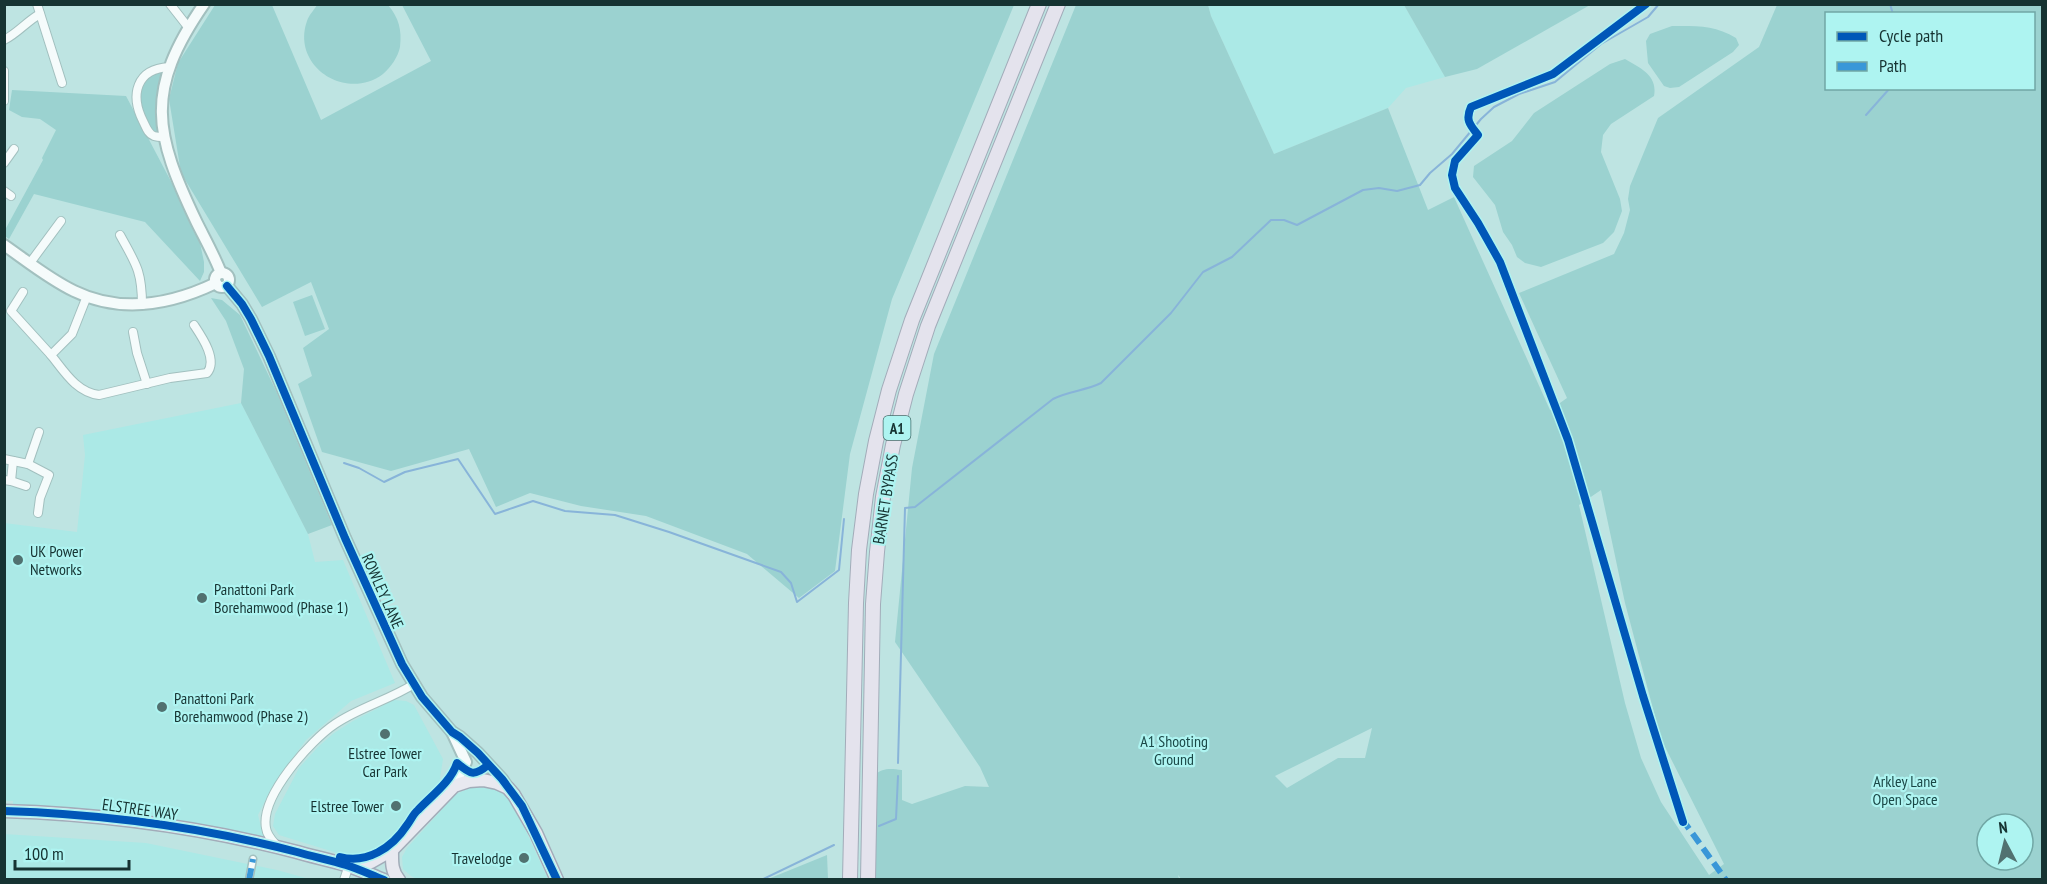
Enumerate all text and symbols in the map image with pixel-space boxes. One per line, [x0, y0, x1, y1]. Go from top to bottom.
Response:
legend [1825, 12, 2035, 90]
text: Cycle path [1879, 24, 1943, 47]
text: Path [1879, 54, 1907, 77]
road number: A1 [884, 416, 910, 440]
street label: BARNET BYPASS [868, 452, 902, 545]
place label: UK Power Networks [30, 541, 84, 579]
street label: ROWLEY LANE [358, 550, 408, 632]
marker: UK Power Networks [11, 553, 25, 567]
place label: Panattoni Park Borehamwood (Phase 1) [214, 579, 348, 617]
marker: Panattoni Park Borehamwood (Phase 1) [195, 591, 209, 605]
place label: Panattoni Park Borehamwood (Phase 2) [174, 688, 308, 726]
marker: Panattoni Park Borehamwood (Phase 2) [155, 700, 169, 714]
marker: Elstree Tower Car Park [378, 727, 392, 741]
park label: A1 Shooting Ground [1140, 731, 1208, 769]
place label: Elstree Tower Car Park [348, 743, 422, 781]
park label: Arkley Lane Open Space [1872, 771, 1938, 809]
street label: ELSTREE WAY [101, 794, 180, 824]
place label: Elstree Tower [311, 796, 385, 816]
marker: Elstree Tower [389, 799, 403, 813]
north arrow [1975, 812, 2035, 872]
text: N [1998, 817, 2009, 838]
scale bar [15, 833, 129, 871]
text: 100 m [24, 842, 64, 865]
place label: Travelodge [452, 848, 512, 868]
marker: Travelodge [517, 851, 531, 865]

